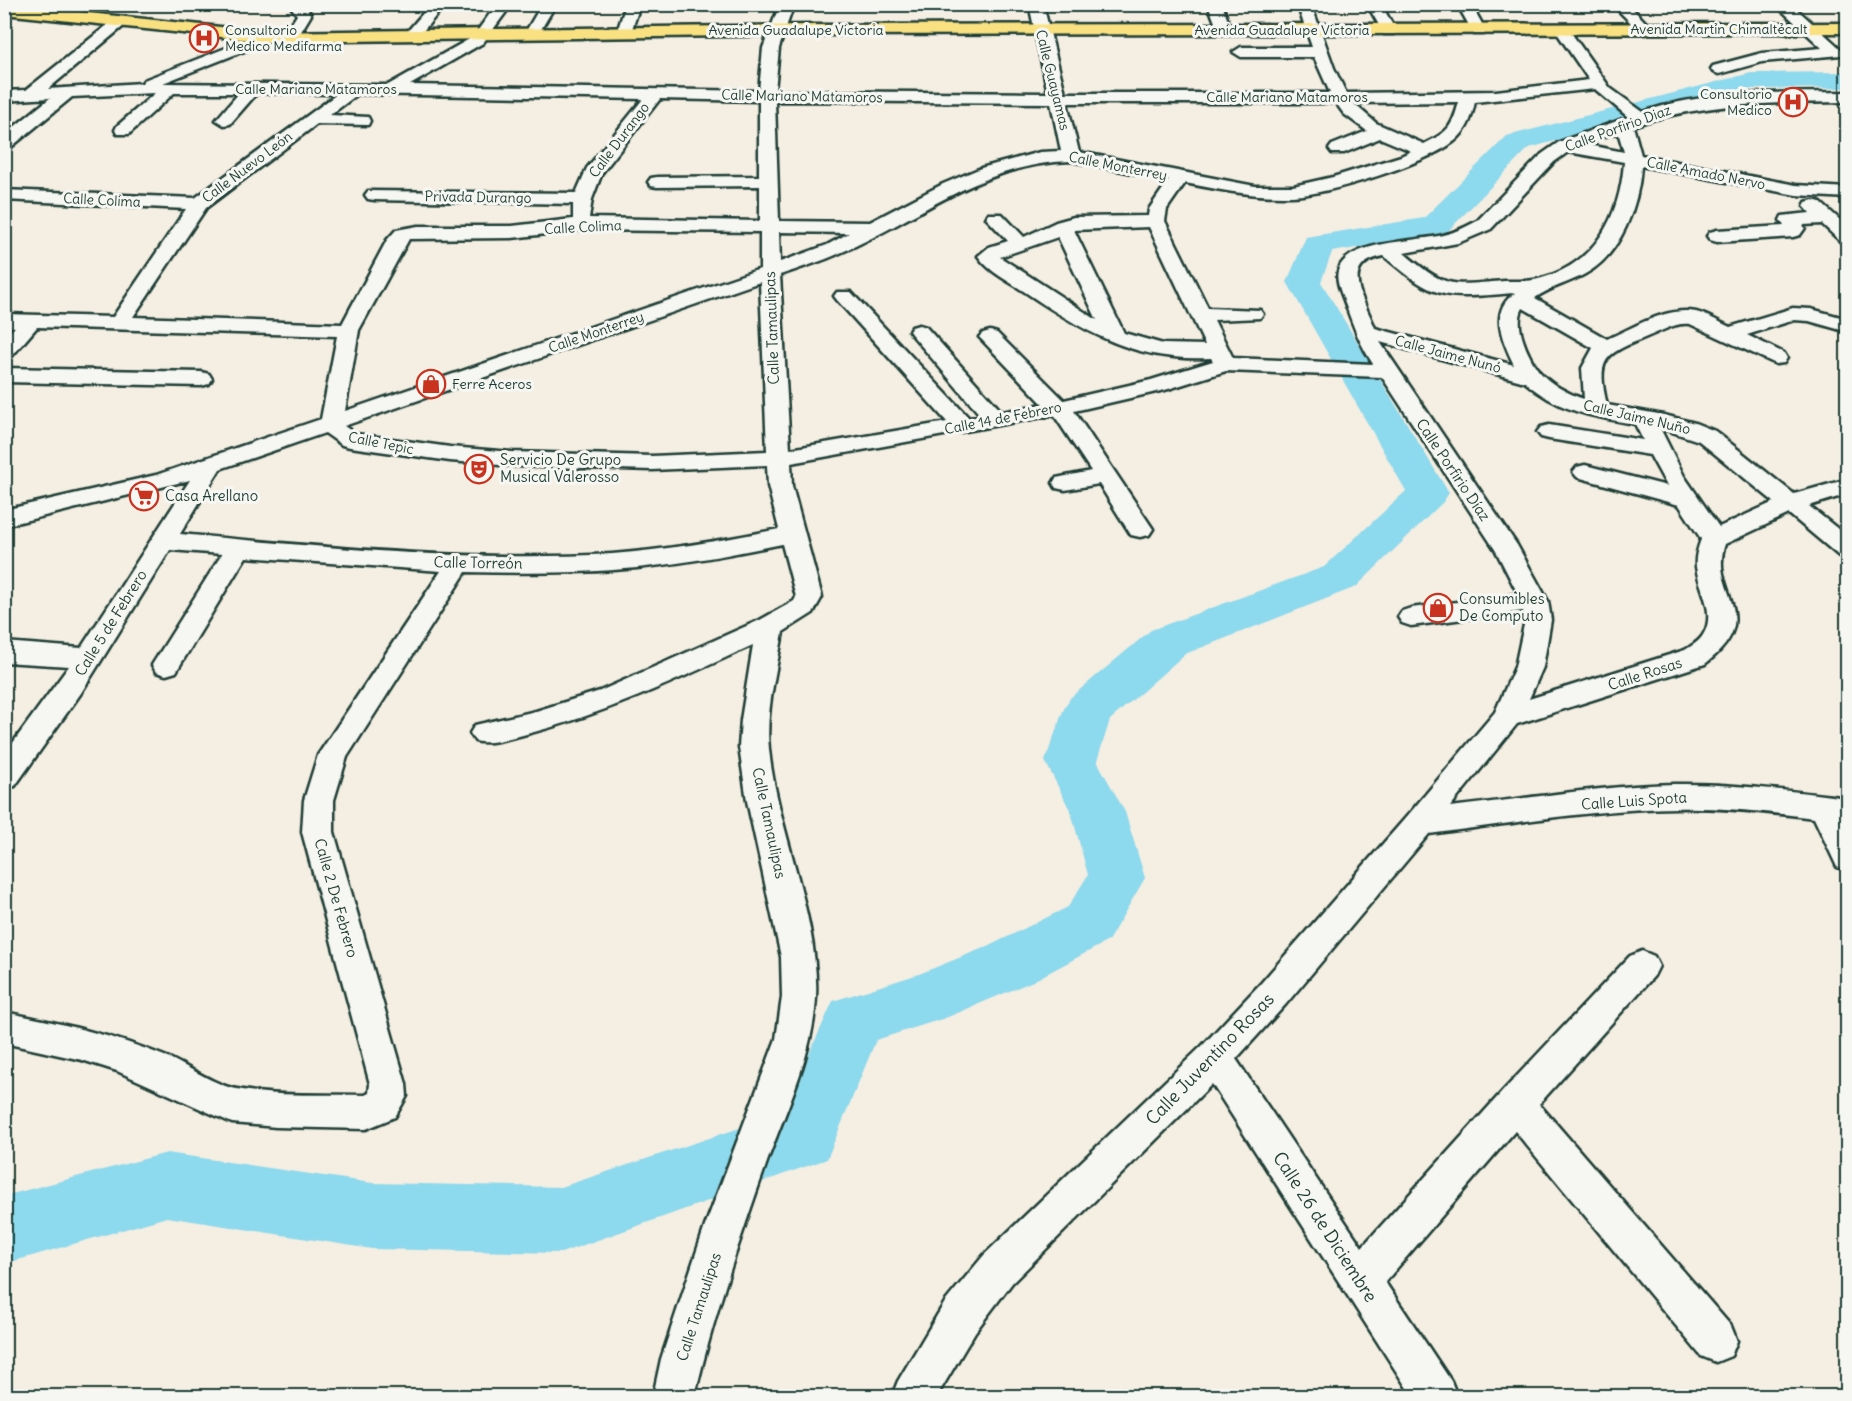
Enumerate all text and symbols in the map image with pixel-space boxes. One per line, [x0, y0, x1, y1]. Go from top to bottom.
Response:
street label: Avenida Martín Chimaltécalt [1630, 20, 1808, 38]
place label: Consultorio Medico Medifarma [225, 21, 342, 55]
street label: Avenida Guadalupe Victoria [708, 21, 884, 39]
street label: Avenida Guadalupe Victoria [1194, 21, 1370, 39]
hospital icon: Consultorio Medico Medifarma [188, 22, 220, 54]
street label: Calle Guayamas [1032, 28, 1074, 132]
street label: Calle Mariano Matamoros [235, 80, 397, 98]
place label: Consultorio Medico [1700, 85, 1772, 119]
street label: Calle Mariano Matamoros [721, 86, 883, 106]
hospital icon: Consultorio Medico [1777, 86, 1809, 118]
street label: Calle Mariano Matamoros [1206, 88, 1368, 106]
street label: Calle Durango [585, 99, 653, 181]
street label: Calle Porfirio Diaz [1563, 100, 1674, 156]
street label: Calle Nuevo León [198, 127, 296, 207]
street label: Calle Monterrey [1067, 148, 1169, 184]
street label: Calle Amado Nervo [1645, 153, 1767, 193]
street label: Privada Durango [424, 187, 532, 207]
street label: Calle Colima [63, 189, 141, 211]
street label: Calle Colima [544, 216, 622, 238]
street label: Calle Tamaulipas [760, 271, 783, 385]
street label: Calle Monterrey [546, 307, 646, 357]
street label: Calle Jaime Nunó [1393, 331, 1503, 377]
shop icon: Ferre Aceros [415, 368, 447, 400]
place label: Ferre Aceros [452, 375, 532, 393]
street label: Calle Jaime Nuño [1582, 396, 1692, 438]
street label: Calle 14 de Febrero [943, 398, 1063, 438]
street label: Calle Porfirio Díaz [1412, 415, 1495, 525]
street label: Calle Tepic [347, 428, 415, 458]
place label: Servicio De Grupo Musical Valerosso [500, 450, 621, 486]
theatre icon: Servicio De Grupo Musical Valerosso [463, 453, 495, 485]
supermarket icon: Casa Arellano [128, 480, 160, 512]
place label: Casa Arellano [165, 486, 258, 505]
street label: Calle Torreón [433, 552, 523, 573]
street label: Calle 5 de Febrero [70, 566, 151, 679]
place label: Consumibles De Computo [1459, 589, 1545, 625]
shop icon: Consumibles De Computo [1422, 592, 1454, 624]
street label: Calle Rosas [1605, 653, 1684, 694]
street label: Calle Tamaulipas [748, 766, 791, 880]
street label: Calle Luis Spota [1580, 787, 1688, 814]
street label: Calle 2 De Febrero [310, 836, 363, 960]
street label: Calle Juventino Rosas [1140, 988, 1279, 1130]
street label: Calle 26 de Diciembre [1268, 1147, 1383, 1306]
street label: Calle Tamaulipas [672, 1250, 725, 1364]

